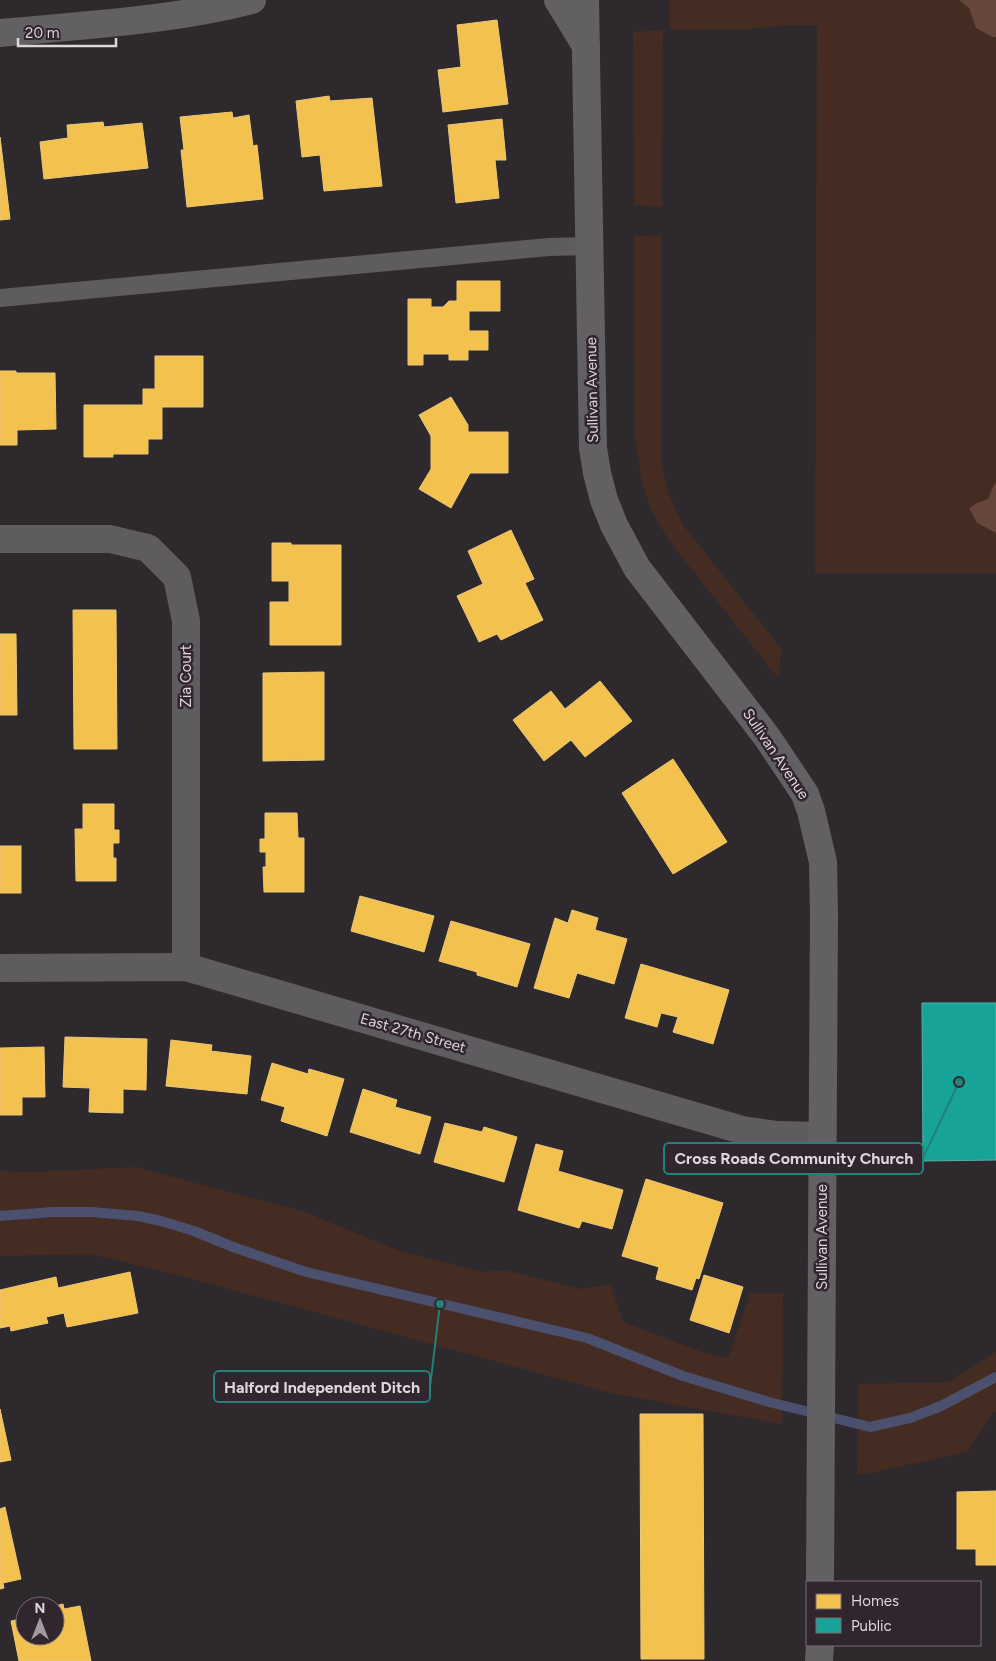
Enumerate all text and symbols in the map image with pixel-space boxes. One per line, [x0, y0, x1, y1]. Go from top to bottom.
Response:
scale bar [18, 15, 115, 47]
text: 20 m [25, 24, 59, 42]
street label: Sullivan Avenue [582, 337, 602, 443]
street label: Zia Court [177, 644, 195, 708]
street label: Sullivan Avenue [739, 705, 813, 803]
street label: East 27th Street [358, 1009, 468, 1057]
callout: Cross Roads Community Church [664, 1143, 923, 1174]
text: Cross Roads Community Church [675, 1149, 913, 1168]
street label: Sullivan Avenue [813, 1184, 831, 1290]
callout: Halford Independent Ditch [214, 1371, 430, 1402]
text: Halford Independent Ditch [224, 1378, 420, 1397]
legend [806, 1581, 981, 1646]
text: Homes [851, 1592, 899, 1610]
north arrow [15, 1596, 65, 1646]
text: N [35, 1600, 45, 1617]
text: Public [851, 1617, 892, 1635]

